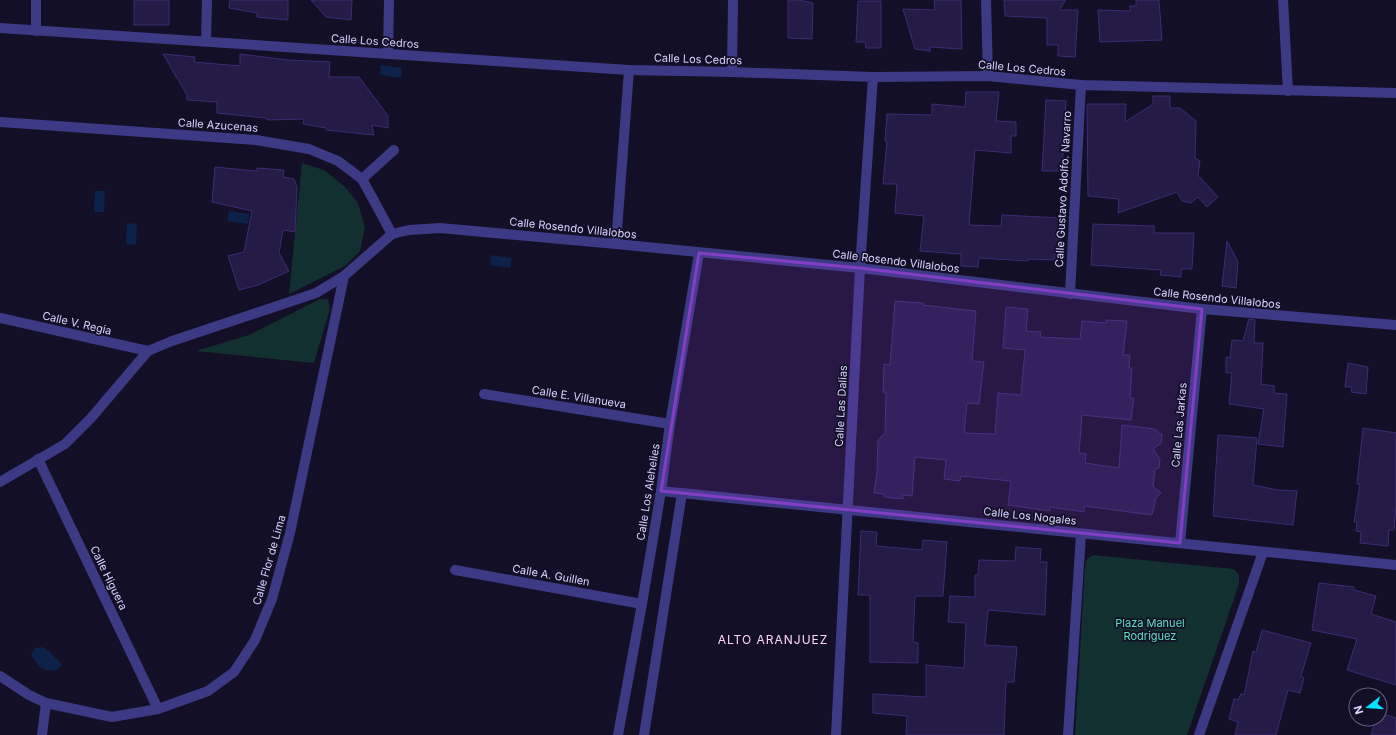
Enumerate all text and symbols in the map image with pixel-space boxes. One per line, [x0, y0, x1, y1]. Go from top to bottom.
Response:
street label: Calle Los Cedros [330, 31, 420, 51]
street label: Calle Los Cedros [654, 50, 743, 68]
street label: Calle Los Cedros [977, 57, 1067, 79]
street label: Calle Gustavo Adolfo. Navarro [1052, 110, 1074, 268]
street label: Calle Azucenas [177, 115, 259, 135]
street label: Calle Rosendo Villalobos [509, 214, 638, 242]
street label: Calle Rosendo Villalobos [832, 246, 960, 276]
street label: Calle Rosendo Villalobos [1153, 284, 1282, 312]
street label: Calle V. Regia [41, 308, 113, 338]
street label: Calle Las Dalias [832, 365, 850, 447]
street label: Calle Las Jarkas [1168, 382, 1190, 468]
street label: Calle E. Villanueva [531, 383, 627, 411]
street label: Calle Los Alehelies [633, 442, 663, 541]
street label: Calle Los Nogales [983, 504, 1077, 528]
street label: Calle Flor de Lima [249, 513, 289, 607]
street label: Calle Higuera [87, 544, 131, 612]
street label: Calle A. Guillen [511, 561, 591, 589]
park label: Plaza Manuel Rodriguez [1115, 616, 1185, 643]
district label: ALTO ARANJUEZ [718, 632, 828, 647]
north arrow [1348, 687, 1388, 727]
text: N [1351, 704, 1366, 716]

